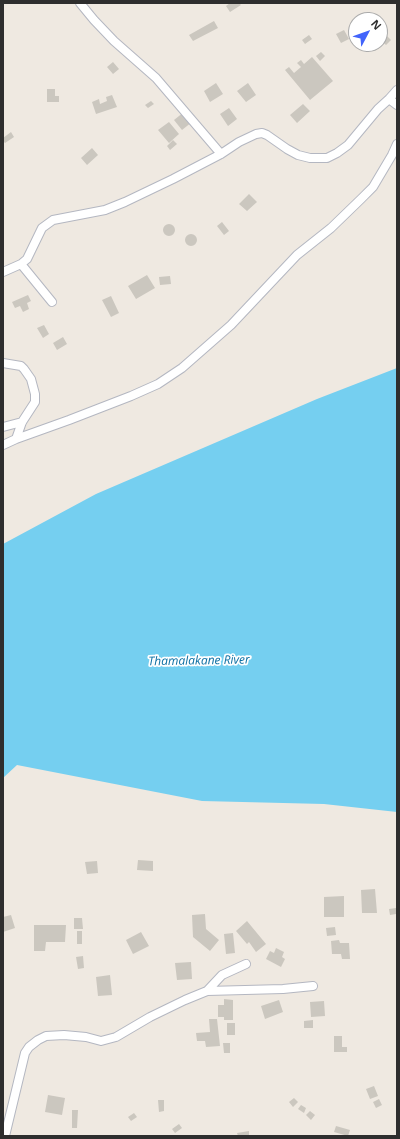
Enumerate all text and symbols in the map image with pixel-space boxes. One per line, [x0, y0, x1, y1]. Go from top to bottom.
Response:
north arrow [348, 12, 388, 52]
text: N [368, 16, 385, 33]
water label: Thamalakane River [148, 653, 250, 669]

